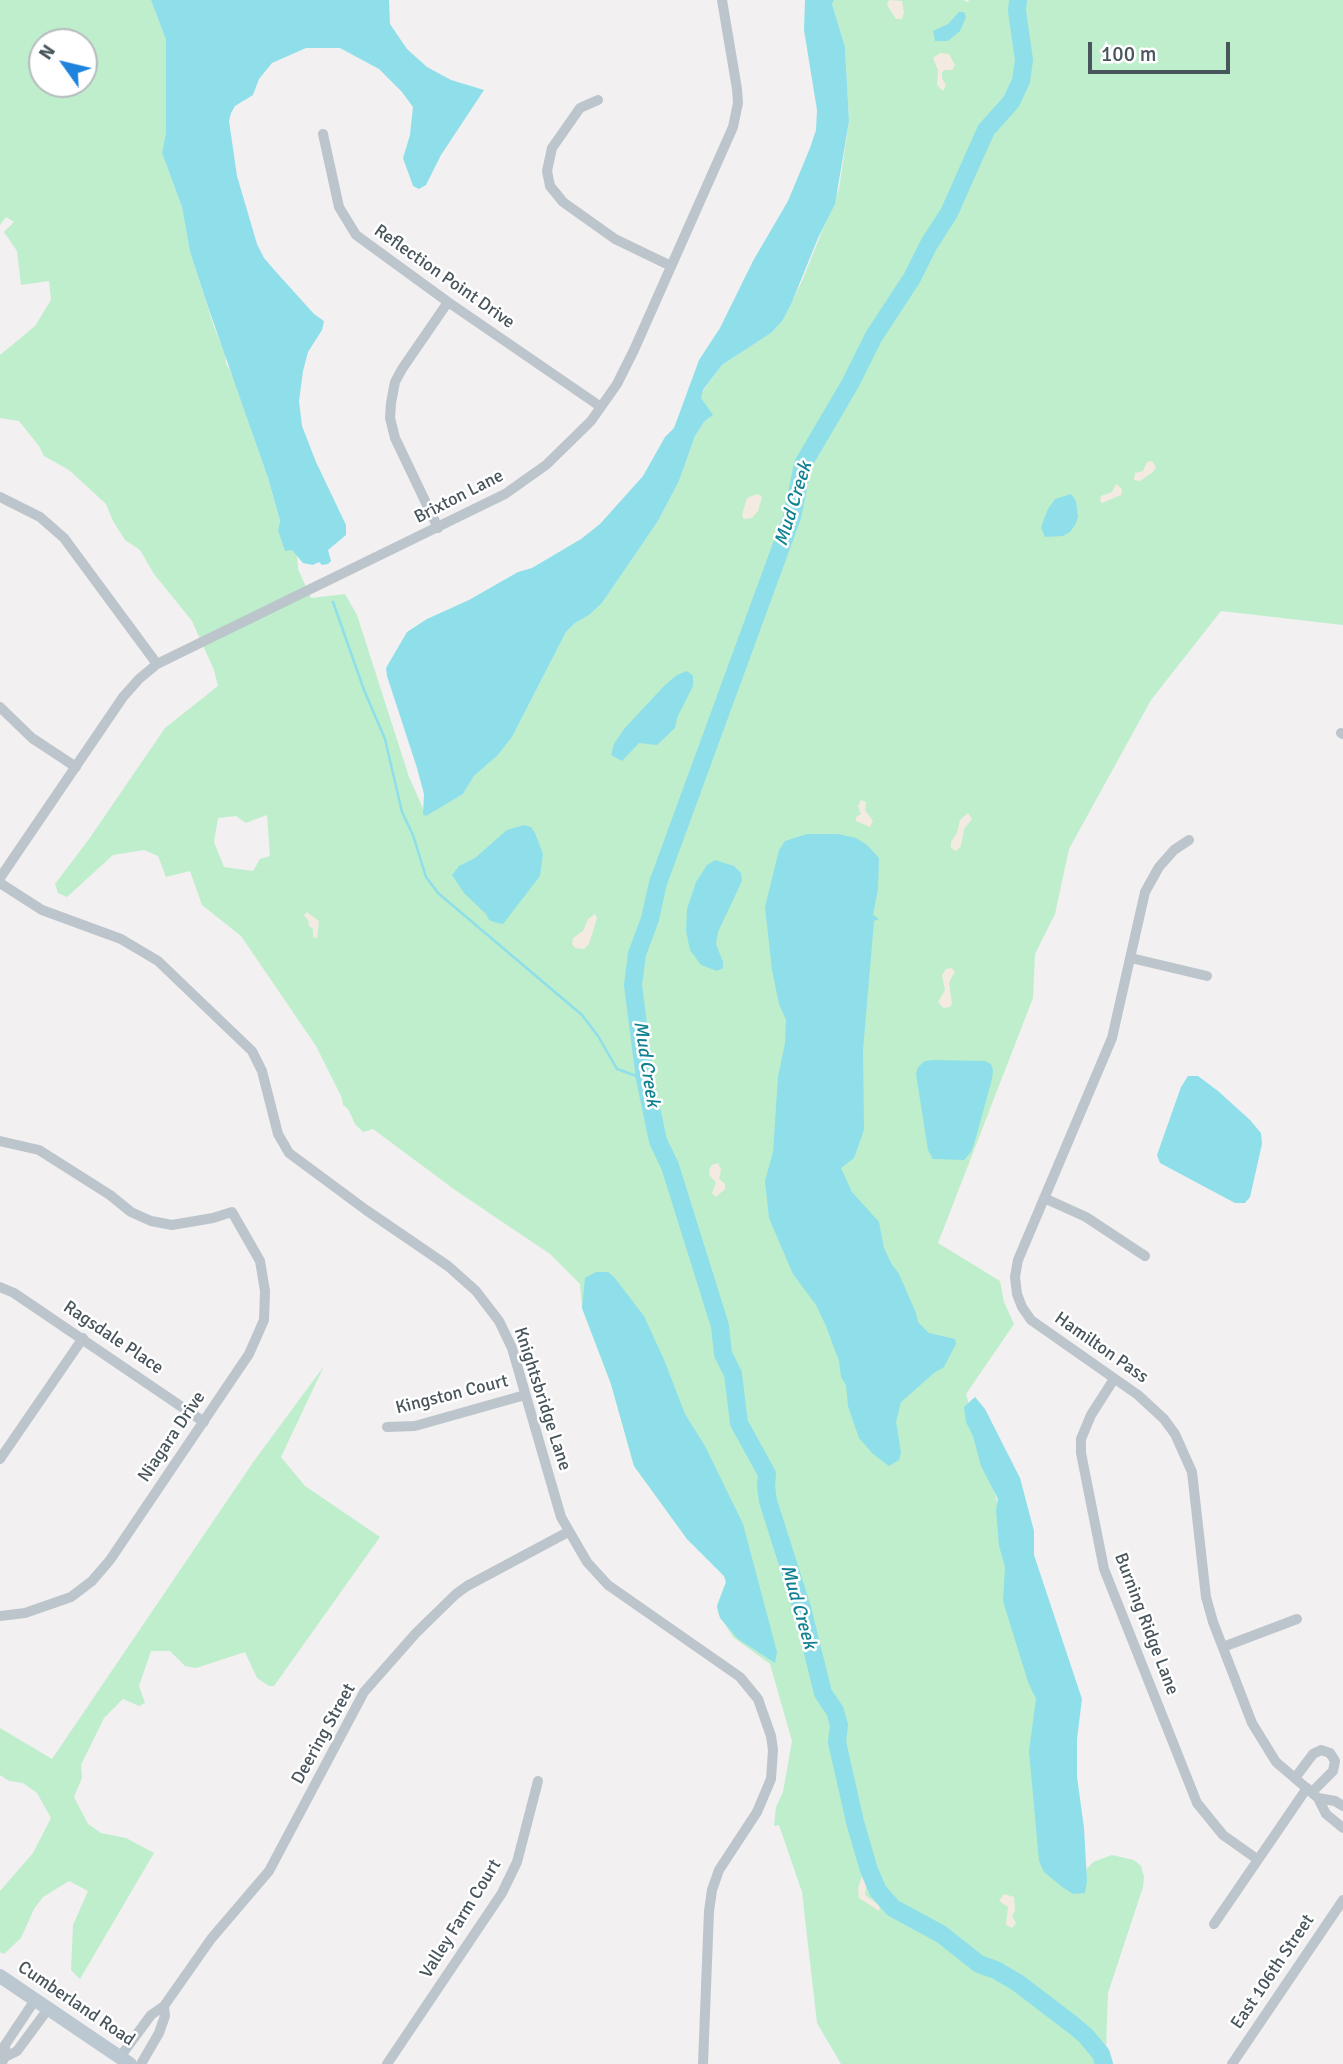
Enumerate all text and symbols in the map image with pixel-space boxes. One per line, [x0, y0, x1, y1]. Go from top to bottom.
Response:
north arrow [28, 28, 98, 98]
scale bar [1091, 28, 1233, 72]
text: N [34, 40, 61, 65]
text: 100 m [1101, 41, 1156, 67]
street label: Reflection Point Drive [370, 220, 518, 334]
water label: Mud Creek [770, 459, 818, 549]
street label: Brixton Lane [411, 465, 507, 529]
water label: Mud Creek [628, 1019, 664, 1109]
street label: Ragsdale Place [59, 1297, 167, 1379]
street label: Hamilton Pass [1050, 1308, 1152, 1388]
street label: Knightsbridge Lane [509, 1325, 575, 1473]
street label: Kingston Court [393, 1371, 511, 1419]
street label: Niagara Drive [134, 1388, 210, 1486]
street label: Burning Ridge Lane [1109, 1550, 1183, 1698]
water label: Mud Creek [775, 1562, 821, 1652]
street label: Deering Street [287, 1680, 361, 1788]
street label: Valley Farm Court [416, 1856, 506, 1982]
street label: East 106th Street [1227, 1911, 1319, 2033]
street label: Cumberland Road [13, 1957, 139, 2051]

